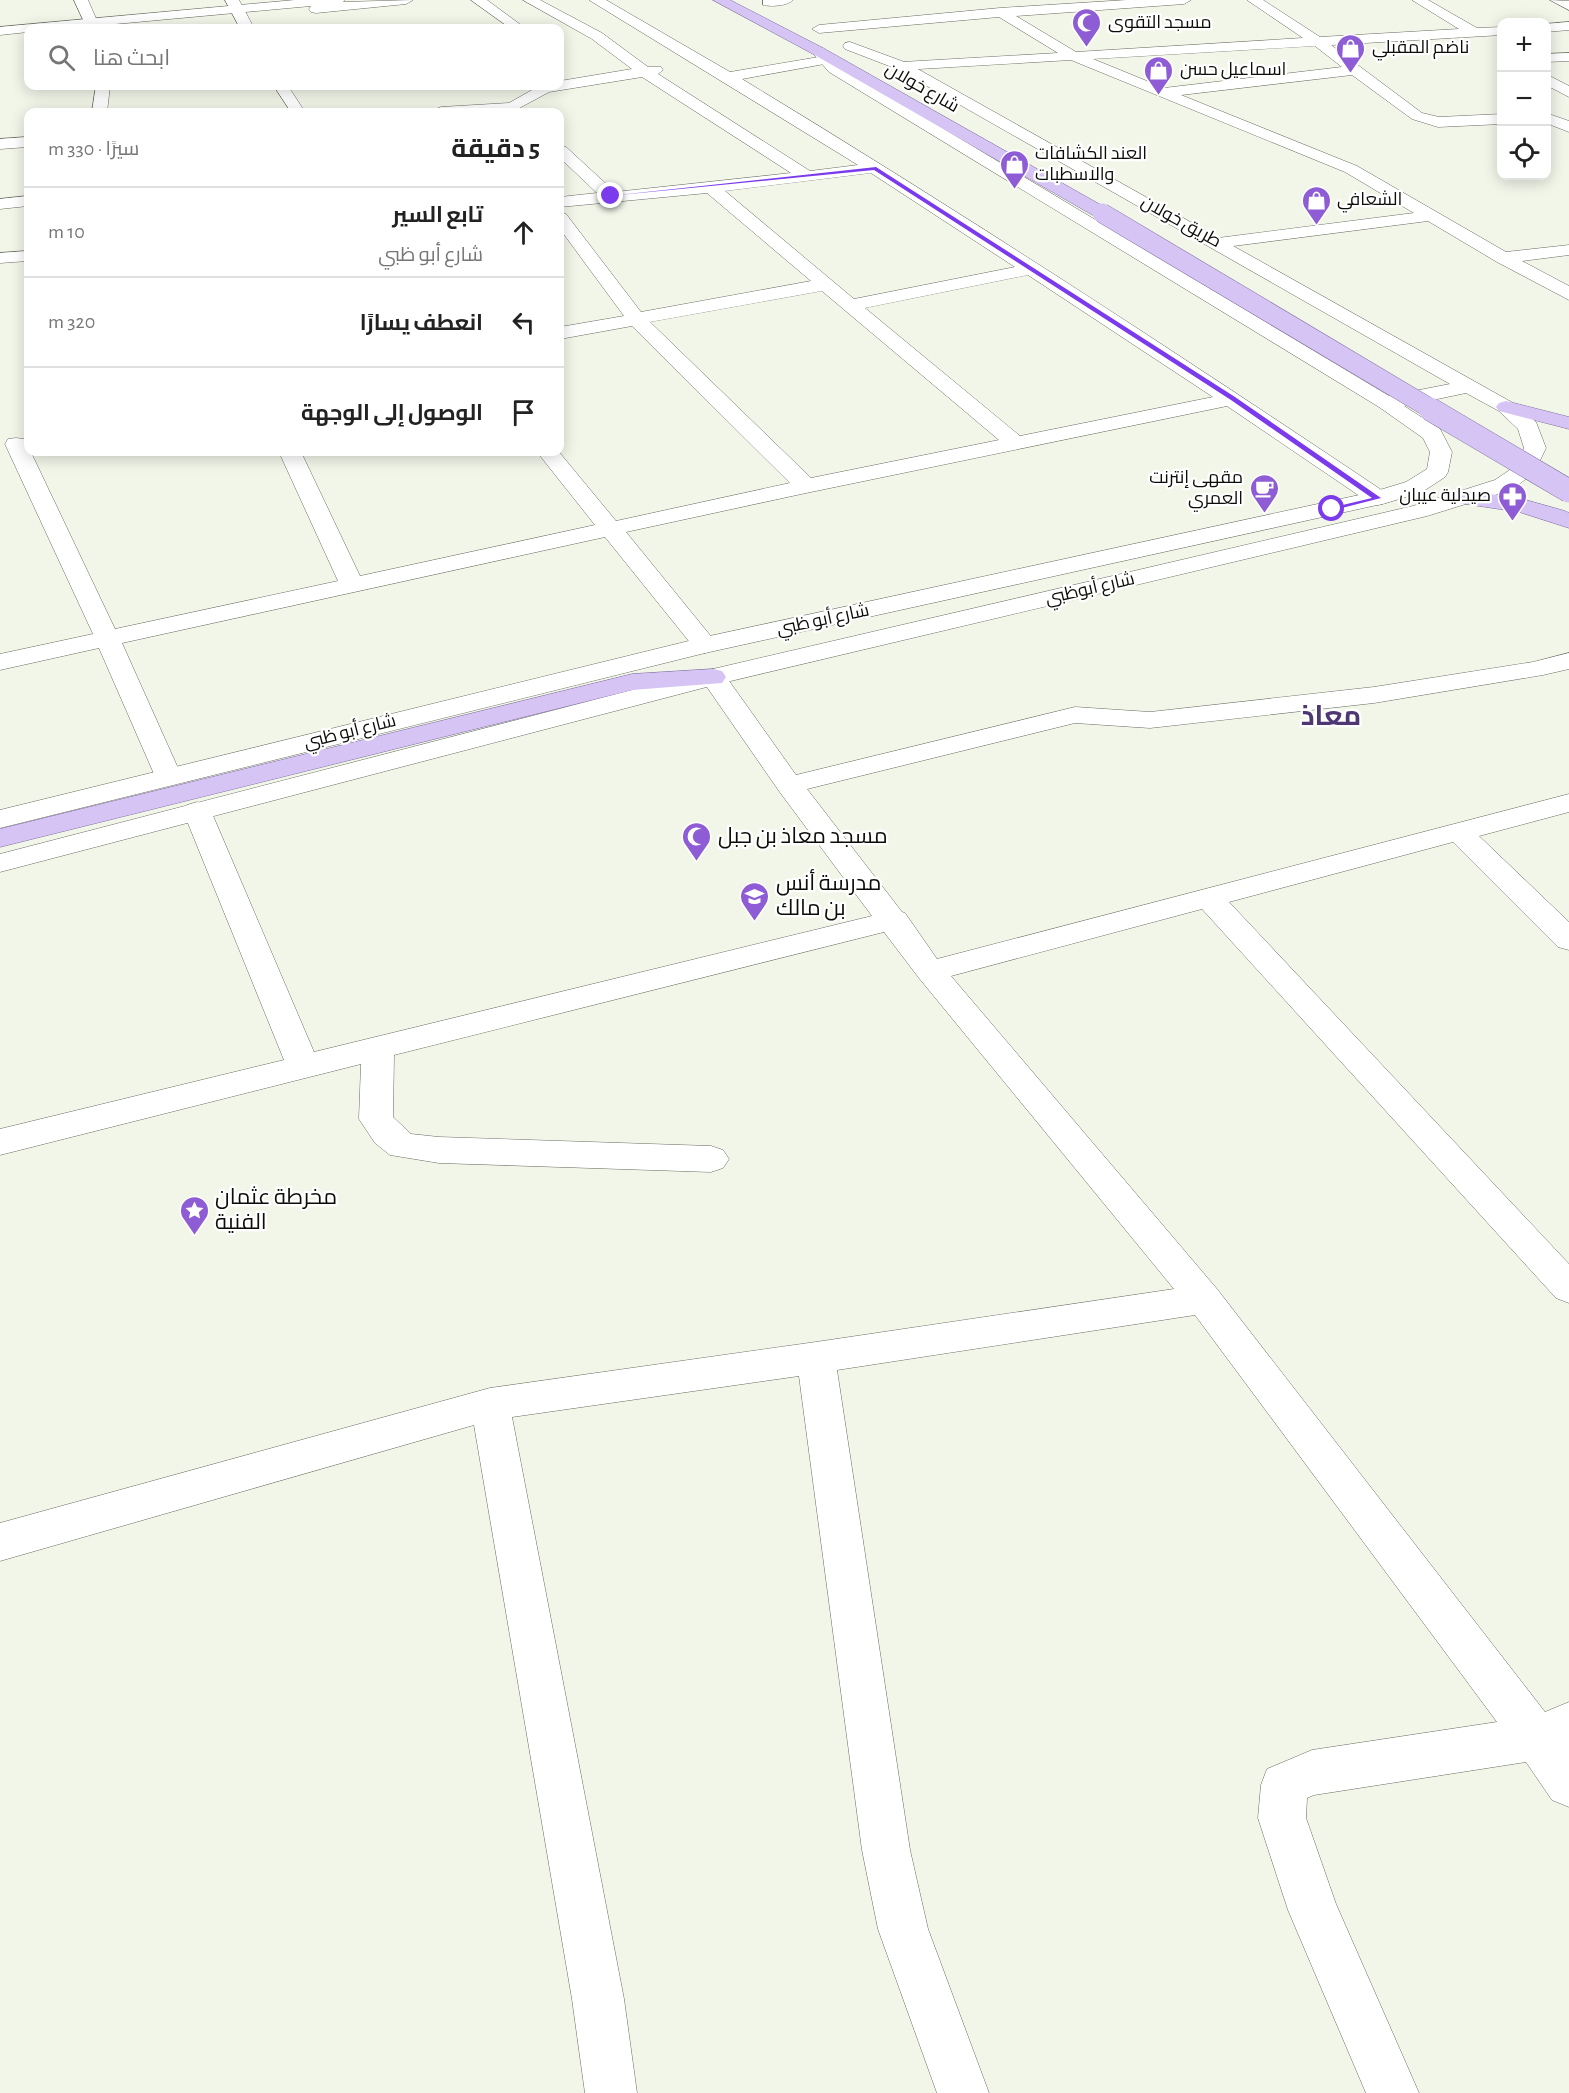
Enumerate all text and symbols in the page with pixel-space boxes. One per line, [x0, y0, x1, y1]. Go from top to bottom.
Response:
mosque icon: مسجد التقوى [1071, 7, 1103, 49]
place label: مسجد التقوى [1108, 14, 1212, 33]
map controls [1497, 18, 1551, 180]
button: + [1497, 18, 1551, 72]
search box [24, 24, 564, 90]
shop icon: ناضم المقبلي [1335, 32, 1367, 74]
place label: ناضم المقبلي [1372, 39, 1469, 61]
icon: search [45, 41, 78, 74]
text: ابحث هنا [93, 47, 170, 69]
shop icon: اسماعيل حسن [1143, 54, 1175, 96]
street label: شارع خولان [881, 59, 962, 118]
place label: اسماعيل حسن [1180, 61, 1286, 80]
button: − [1497, 72, 1551, 126]
button: locate [1497, 126, 1551, 180]
text: 5 دقيقة [451, 136, 540, 162]
text: سيرًا · 330 m [48, 139, 139, 159]
place label: العند الكشافات والاسطبات [1035, 144, 1147, 185]
shop icon: العند الكشافات والاسطبات [998, 148, 1030, 190]
route end [597, 182, 623, 208]
shop icon: الشعافي [1300, 184, 1332, 226]
place label: الشعافي [1337, 190, 1402, 213]
street label: طريق خولان [1137, 193, 1224, 253]
text: تابع السير [392, 204, 483, 226]
icon: ahead [507, 216, 540, 249]
text: 10 m [48, 222, 85, 242]
text: شارع أبو ظبي [378, 245, 483, 265]
icon: left [507, 306, 540, 339]
text: 320 m [48, 312, 95, 332]
text: انعطف يسارًا [360, 312, 483, 334]
icon: arrive [507, 396, 540, 429]
text: الوصول إلى الوجهة [301, 402, 483, 424]
place label: مقهى إنترنت العمري [1149, 469, 1243, 512]
cafe icon: مقهى إنترنت العمري [1248, 472, 1280, 514]
pharmacy icon: صيدلية عيبان [1496, 480, 1528, 522]
place label: صيدلية عيبان [1399, 487, 1491, 506]
route start [1318, 495, 1344, 521]
street label: شارع أبوظبي [1043, 567, 1137, 612]
street label: شارع أبو ظبي [774, 598, 872, 643]
district label: معاذ [1301, 703, 1361, 731]
street label: شارع أبو ظبي [301, 709, 399, 756]
mosque icon: مسجد معاذ بن جبل [681, 820, 713, 862]
place label: مسجد معاذ بن جبل [718, 825, 888, 849]
place label: مدرسة أنس بن مالك [776, 869, 881, 921]
school or university icon: مدرسة أنس بن مالك [739, 880, 771, 922]
place label: مخرطة عثمان الفنية [215, 1186, 337, 1233]
place icon: مخرطة عثمان الفنية [178, 1194, 210, 1236]

